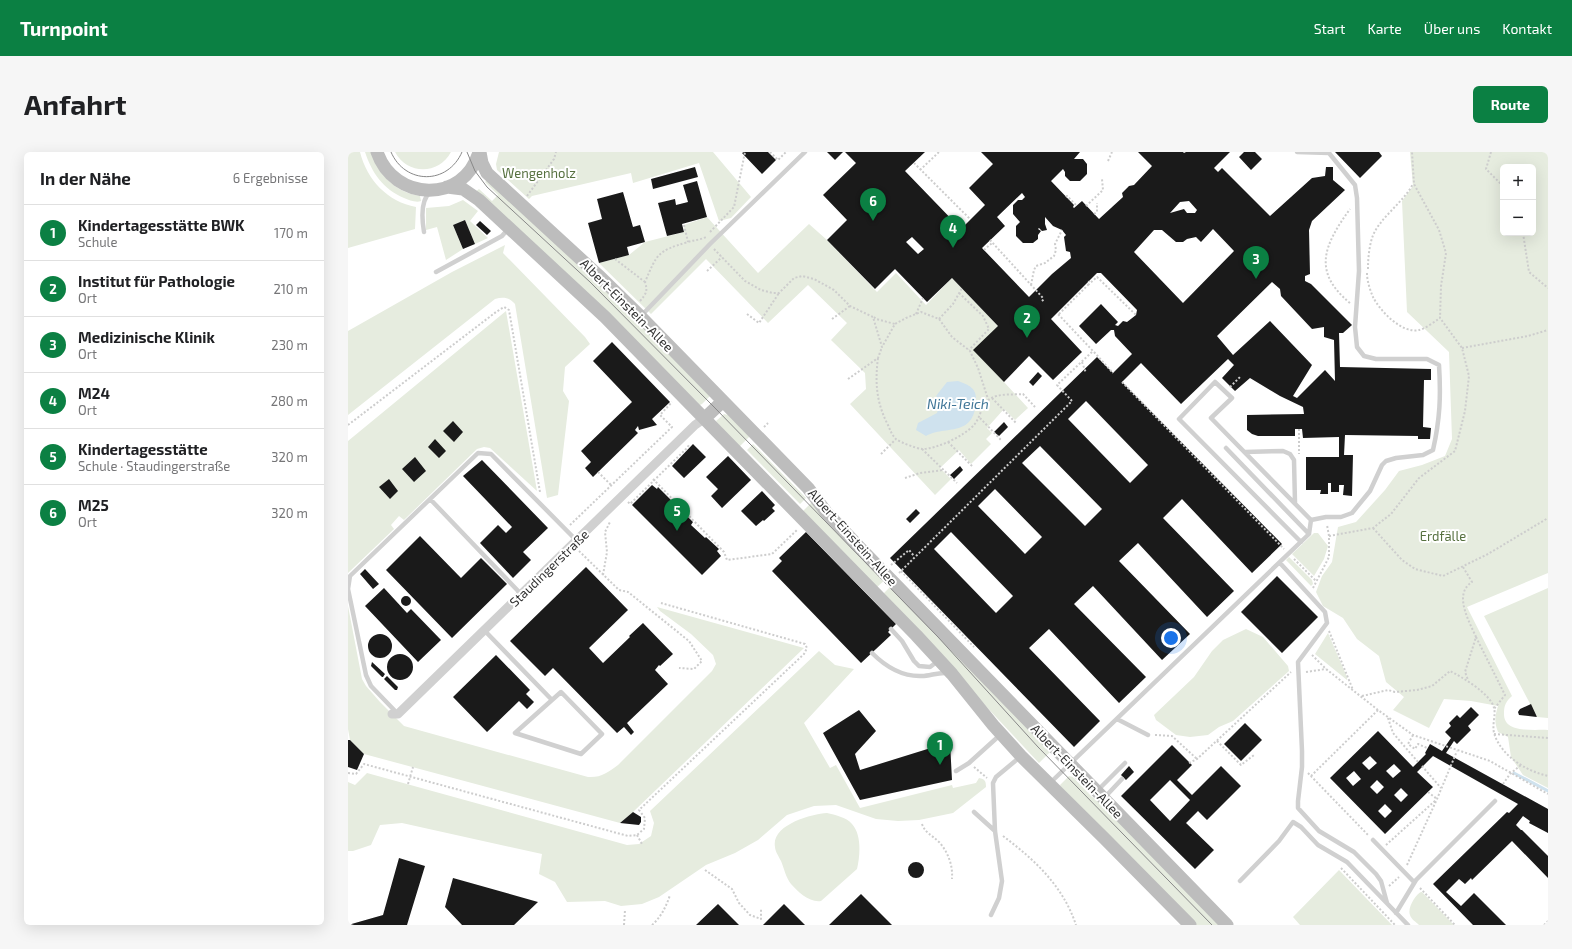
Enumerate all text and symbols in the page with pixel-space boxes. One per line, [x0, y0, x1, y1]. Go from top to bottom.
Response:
text: Turnpoint [20, 17, 108, 40]
text: Start [1314, 20, 1345, 37]
text: Karte [1367, 20, 1402, 37]
text: Über uns [1424, 20, 1480, 37]
text: Kontakt [1502, 20, 1552, 37]
button: Route [1473, 86, 1548, 123]
text: Anfahrt [24, 87, 127, 121]
map controls [1500, 164, 1536, 236]
button: + [1500, 164, 1536, 200]
park label: Wengenholz [502, 165, 576, 181]
text: In der Nähe [40, 168, 131, 188]
text: 6 Ergebnisse [233, 170, 308, 186]
pin: 6 [860, 188, 886, 221]
button: − [1500, 200, 1536, 236]
pin: 4 [940, 215, 966, 248]
text: Kindertagesstätte BWK [78, 216, 245, 234]
text: 1 [50, 225, 56, 241]
text: 170 m [274, 225, 308, 241]
text: Schule [78, 234, 117, 250]
pin: 3 [1243, 246, 1269, 279]
street label: Albert-Einstein-Allee [577, 255, 677, 355]
text: Institut für Pathologie [78, 272, 235, 290]
text: 2 [49, 281, 57, 297]
text: 210 m [273, 281, 308, 297]
text: Ort [78, 290, 97, 306]
pin: 2 [1014, 305, 1040, 338]
text: Medizinische Klinik [78, 328, 215, 346]
text: 3 [49, 337, 57, 353]
text: 230 m [271, 337, 308, 353]
text: Ort [78, 346, 97, 362]
text: M24 [78, 384, 110, 402]
text: 4 [49, 393, 57, 409]
text: 280 m [271, 393, 308, 409]
water label: Niki-Teich [927, 395, 989, 412]
text: Ort [78, 402, 97, 418]
text: Kindertagesstätte [78, 440, 208, 458]
text: 5 [49, 449, 57, 465]
text: 320 m [271, 449, 308, 465]
text: Schule · Staudingerstraße [78, 458, 230, 474]
street label: Albert-Einstein-Allee [805, 485, 901, 589]
text: M25 [78, 496, 109, 514]
pin: 5 [664, 498, 690, 531]
text: 6 [49, 505, 57, 521]
text: 320 m [271, 505, 308, 521]
text: Ort [78, 514, 97, 530]
street label: Staudingerstraße [506, 526, 592, 610]
park label: Erdfälle [1420, 528, 1466, 544]
your location [1161, 628, 1181, 648]
street label: Albert-Einstein-Allee [1028, 720, 1126, 822]
pin: 1 [927, 732, 953, 765]

